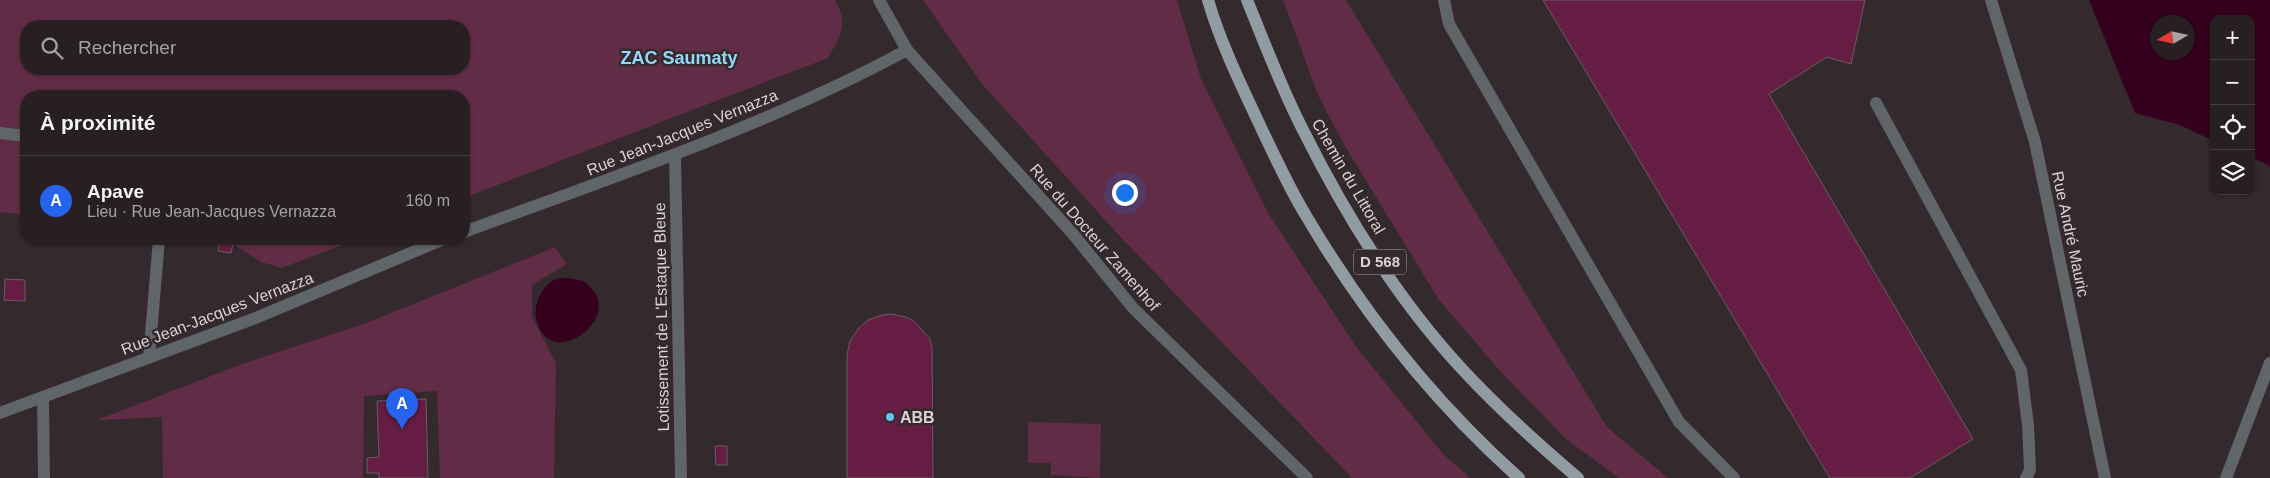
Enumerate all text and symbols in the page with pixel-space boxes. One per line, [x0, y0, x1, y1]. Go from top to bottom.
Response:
north arrow [2150, 15, 2195, 60]
map controls [2210, 15, 2255, 195]
button: + [2210, 15, 2255, 60]
search box [20, 20, 470, 75]
icon: search [38, 34, 66, 62]
text: Rechercher [78, 37, 176, 58]
district label: ZAC Saumaty [620, 48, 738, 68]
button: − [2210, 60, 2255, 105]
street label: Rue Jean-Jacques Vernazza [584, 86, 780, 179]
button: locate [2210, 105, 2255, 150]
text: À proximité [40, 111, 156, 134]
street label: Chemin du Littoral [1309, 116, 1388, 237]
button: layers [2210, 150, 2255, 195]
street label: Rue du Docteur Zamenhof [1026, 161, 1163, 314]
street label: Rue André Mauric [2049, 170, 2092, 299]
your location [1112, 180, 1138, 206]
text: Apave [87, 181, 144, 202]
text: A [50, 192, 62, 209]
text: 160 m [406, 192, 450, 209]
street label: Lotissement de L'Estaque Bleue [651, 202, 672, 432]
text: Lieu · Rue Jean-Jacques Vernazza [87, 203, 336, 220]
road number: D 568 [1354, 250, 1406, 274]
street label: Rue Jean-Jacques Vernazza [119, 269, 316, 358]
pin: A [386, 388, 418, 429]
place label: ABB [900, 409, 935, 426]
marker: ABB [884, 411, 896, 423]

